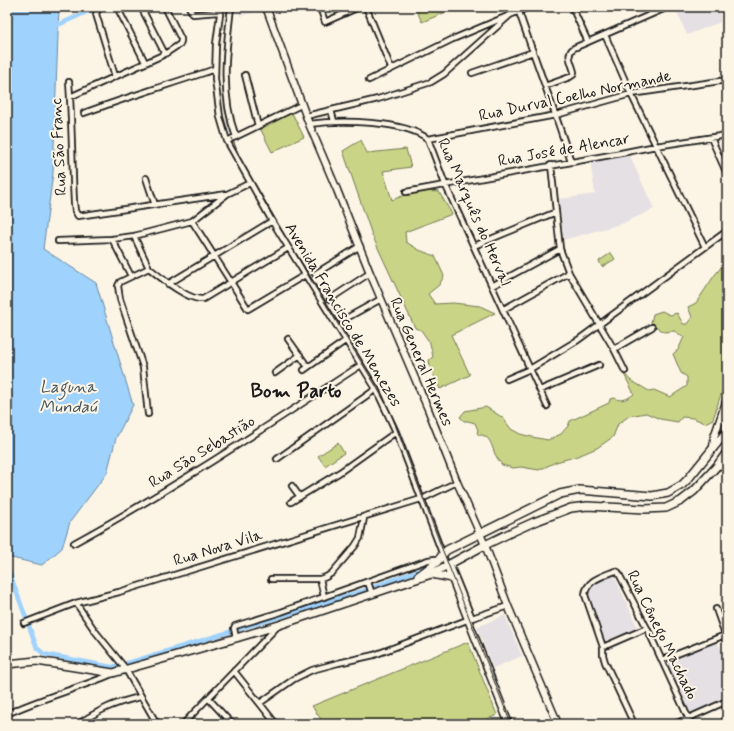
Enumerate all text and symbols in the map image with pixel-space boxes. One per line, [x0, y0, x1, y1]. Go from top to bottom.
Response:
street label: Rua Durval Coelho Normande [477, 65, 674, 127]
street label: Rua São Franc [46, 97, 72, 196]
street label: Rua José de Alencar [496, 128, 632, 172]
street label: Rua Marquês do Herval [432, 135, 516, 289]
street label: Avenida Francisco de Menezes [280, 219, 406, 411]
street label: Rua General Hermes [384, 294, 458, 430]
water label: Laguna Mundaú [39, 376, 98, 418]
district label: Bom Parto [250, 378, 342, 405]
street label: Rua São Sebastião [145, 411, 259, 493]
street label: Rua Nova Vila [171, 524, 265, 571]
street label: Rua Cônego Machado [621, 567, 702, 704]

